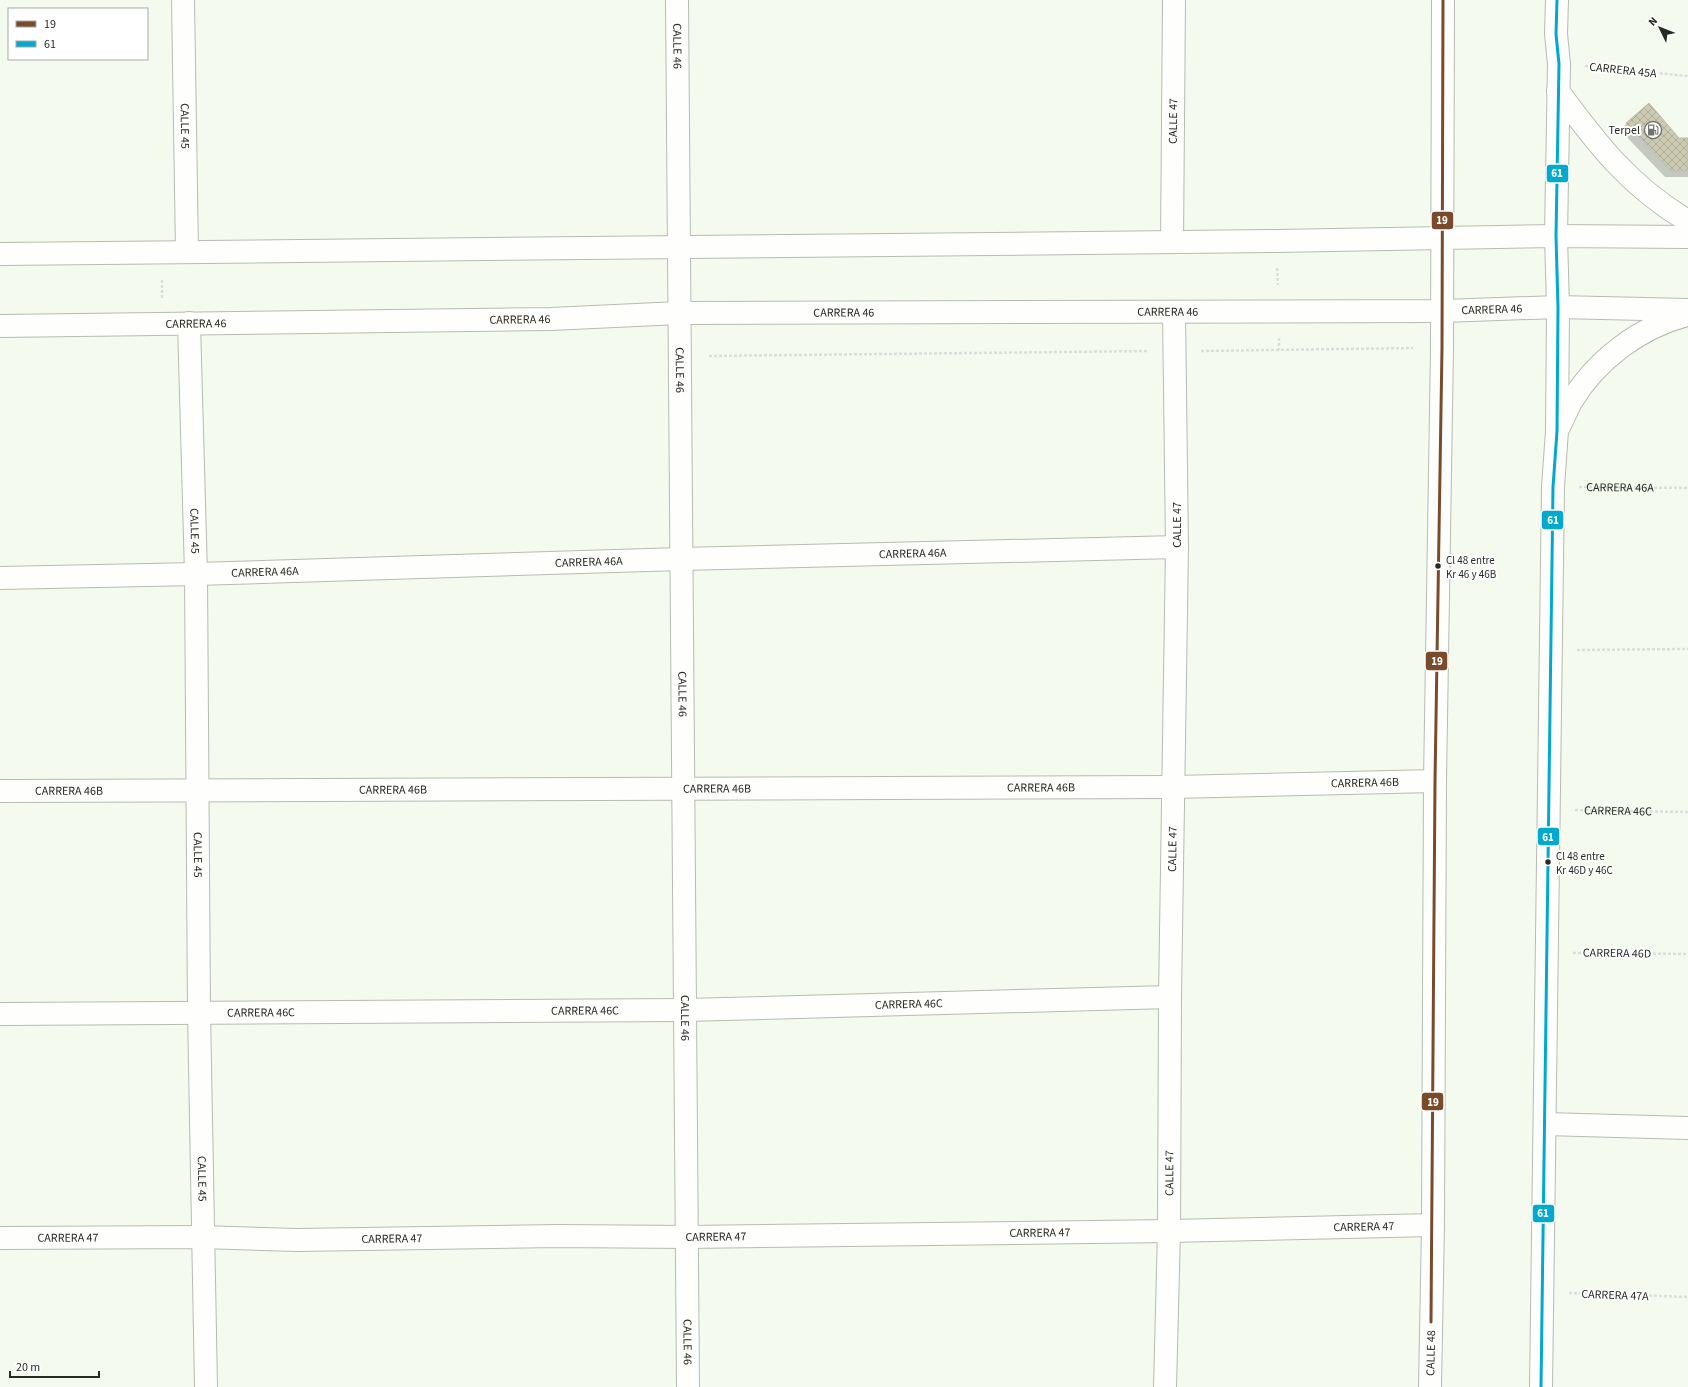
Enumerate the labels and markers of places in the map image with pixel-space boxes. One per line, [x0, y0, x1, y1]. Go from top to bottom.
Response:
fuel station icon: Terpel [1643, 120, 1663, 140]
place label: Terpel [1609, 122, 1640, 139]
place label: Cl 48 entre Kr 46 y 46B [1446, 553, 1497, 582]
marker: Cl 48 entre Kr 46 y 46B [1433, 561, 1443, 571]
place label: Cl 48 entre Kr 46D y 46C [1556, 849, 1613, 878]
marker: Cl 48 entre Kr 46D y 46C [1543, 857, 1553, 867]

